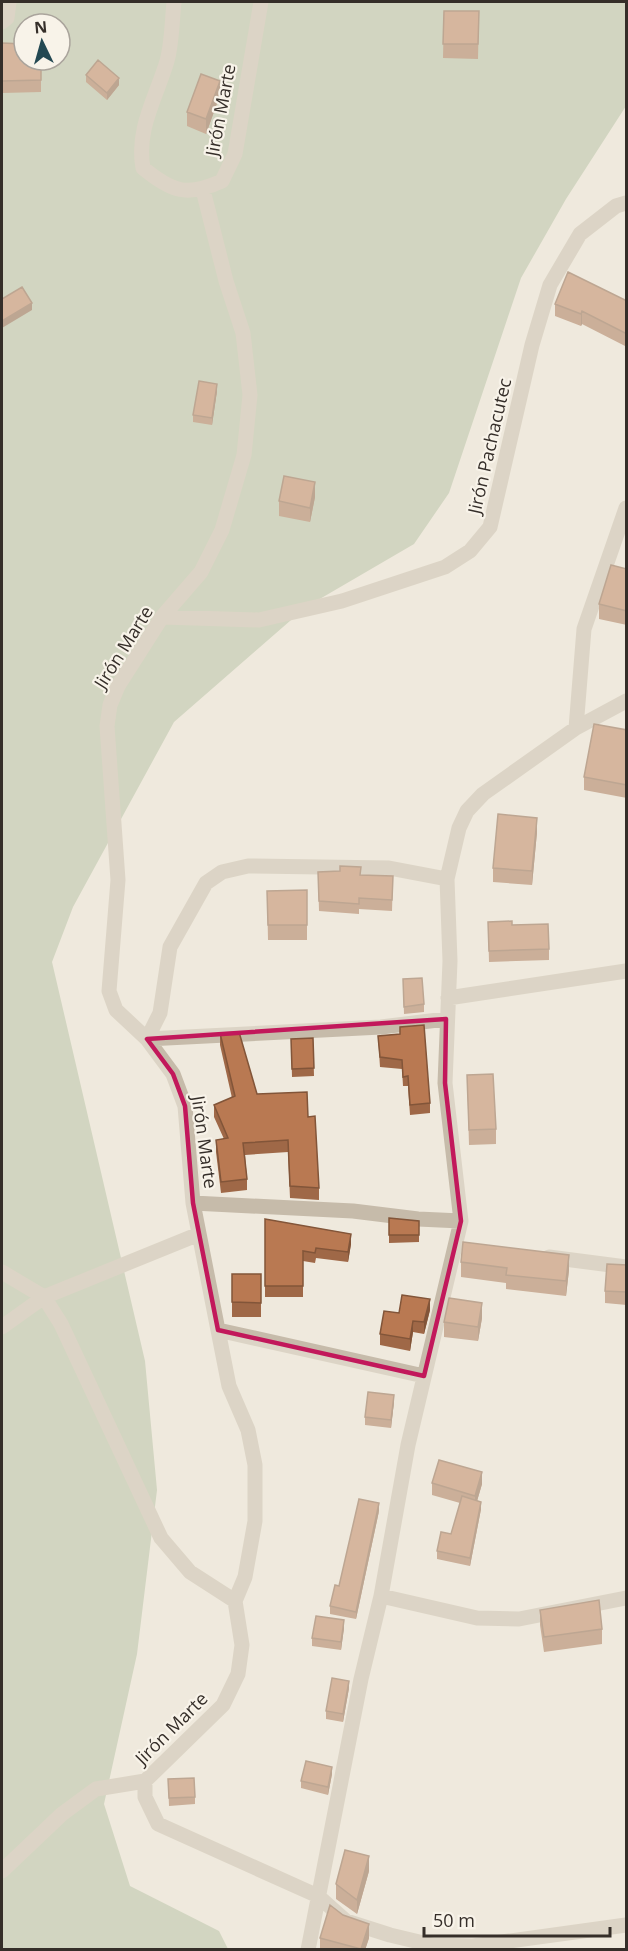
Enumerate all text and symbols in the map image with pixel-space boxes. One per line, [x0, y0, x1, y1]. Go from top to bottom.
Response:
north arrow [12, 12, 72, 72]
text: N [33, 16, 48, 39]
street label: Jirón Marte [199, 62, 241, 160]
street label: Jirón Pachacutec [461, 375, 516, 518]
street label: Jirón Marte [87, 601, 158, 695]
street label: Jirón Marte [186, 1092, 223, 1190]
street label: Jirón Marte [128, 1687, 212, 1771]
scale bar [424, 1900, 610, 1938]
text: 50 m [433, 1908, 475, 1932]

